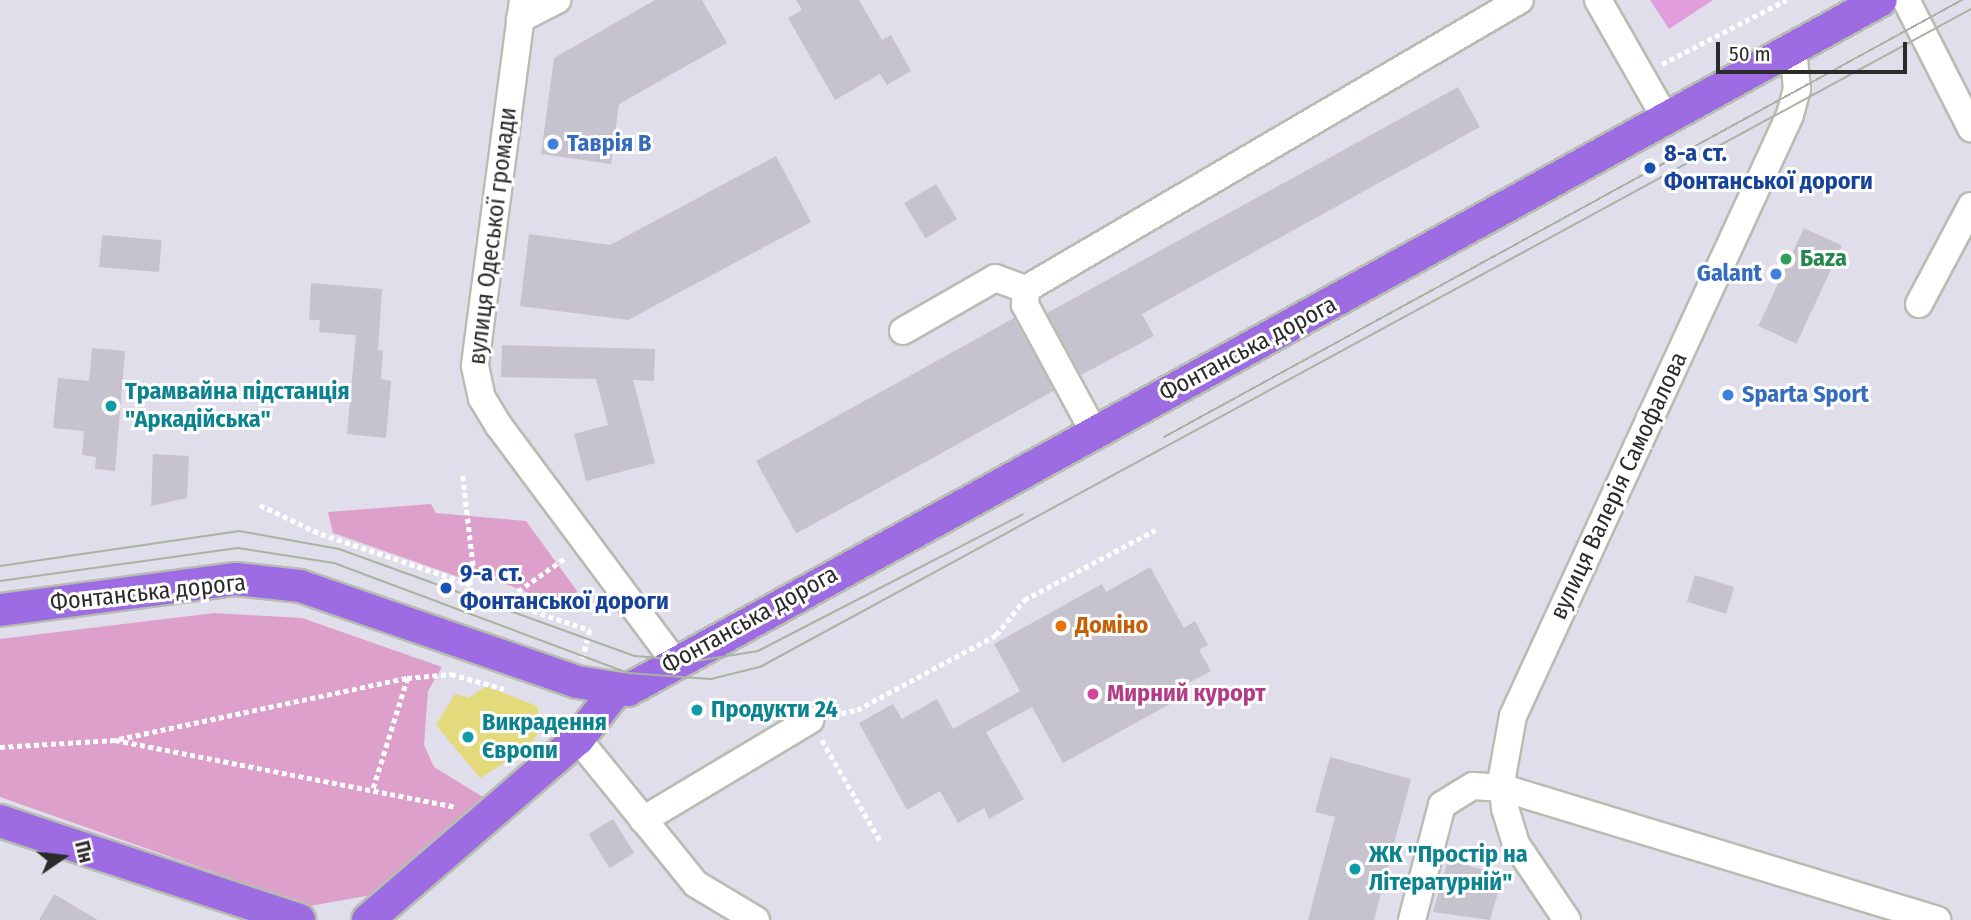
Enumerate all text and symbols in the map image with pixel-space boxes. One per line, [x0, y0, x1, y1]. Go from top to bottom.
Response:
scale bar [1719, 28, 1910, 72]
text: 50 m [1729, 41, 1771, 67]
street label: вулиця Одеської громади [463, 106, 523, 366]
place label: Таврія В [567, 130, 651, 158]
marker: Таврія В [545, 136, 561, 152]
place label: 8-а ст. Фонтанської дороги [1664, 140, 1873, 196]
marker: 8-а ст. Фонтанської дороги [1642, 160, 1658, 176]
place label: Баzа [1800, 245, 1847, 273]
marker: Баzа [1778, 251, 1794, 267]
place label: Galant [1697, 260, 1762, 288]
marker: Galant [1768, 266, 1784, 282]
street label: Фонтанська дорога [1155, 290, 1341, 408]
street label: вулиця Валерія Самофалова [1544, 348, 1694, 624]
place label: Трамвайна підстанція "Аркадійська" [125, 378, 350, 434]
place label: Sparta Sport [1742, 381, 1869, 409]
marker: Sparta Sport [1720, 387, 1736, 403]
marker: Трамвайна підстанція "Аркадійська" [103, 398, 119, 414]
place label: 9-а ст. Фонтанської дороги [460, 560, 669, 616]
street label: Фонтанська дорога [657, 560, 843, 680]
street label: Фонтанська дорога [49, 568, 247, 618]
marker: 9-а ст. Фонтанської дороги [438, 580, 454, 596]
place label: Доміно [1075, 612, 1148, 640]
marker: Доміно [1053, 618, 1069, 634]
place label: Мирний курорт [1107, 680, 1266, 708]
marker: Мирний курорт [1085, 686, 1101, 702]
place label: Продукти 24 [711, 696, 838, 724]
marker: Продукти 24 [689, 702, 705, 718]
place label: Викрадення Європи [482, 709, 607, 765]
marker: Викрадення Європи [460, 729, 476, 745]
north arrow [28, 822, 98, 892]
text: Пн [70, 839, 98, 865]
place label: ЖК "Простір на Літературній" [1369, 841, 1528, 897]
marker: ЖК "Простір на Літературній" [1347, 861, 1363, 877]

